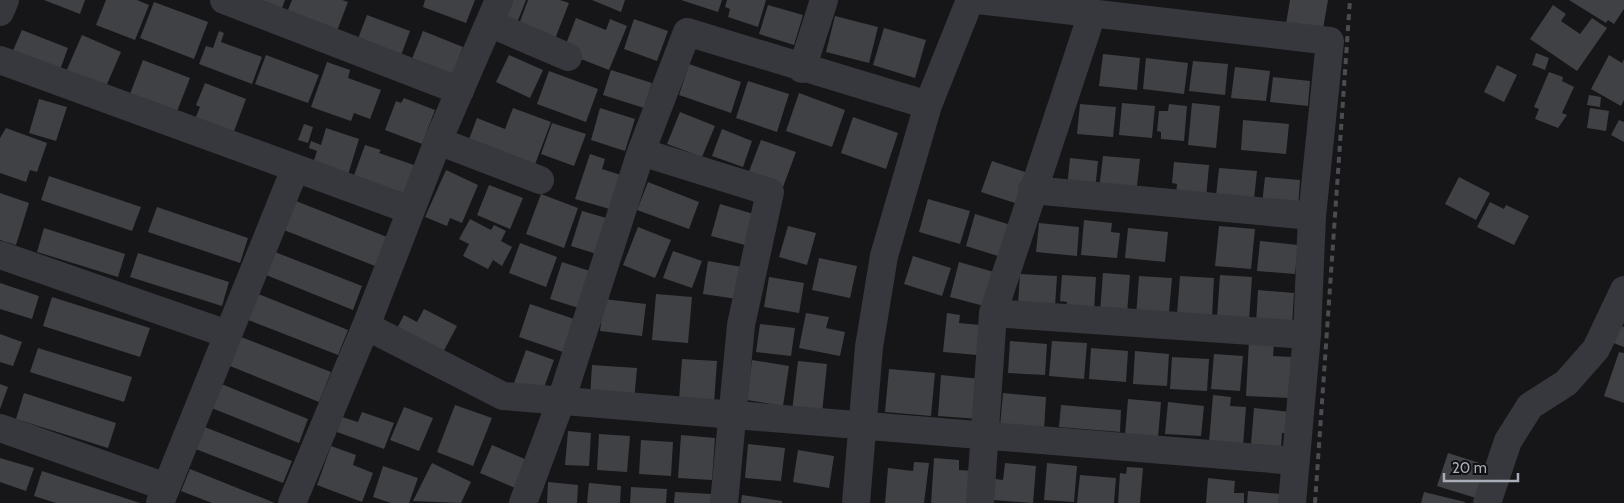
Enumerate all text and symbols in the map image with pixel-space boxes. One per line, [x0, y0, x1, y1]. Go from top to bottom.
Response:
scale bar [1444, 450, 1518, 482]
text: 20 m [1452, 459, 1487, 477]

